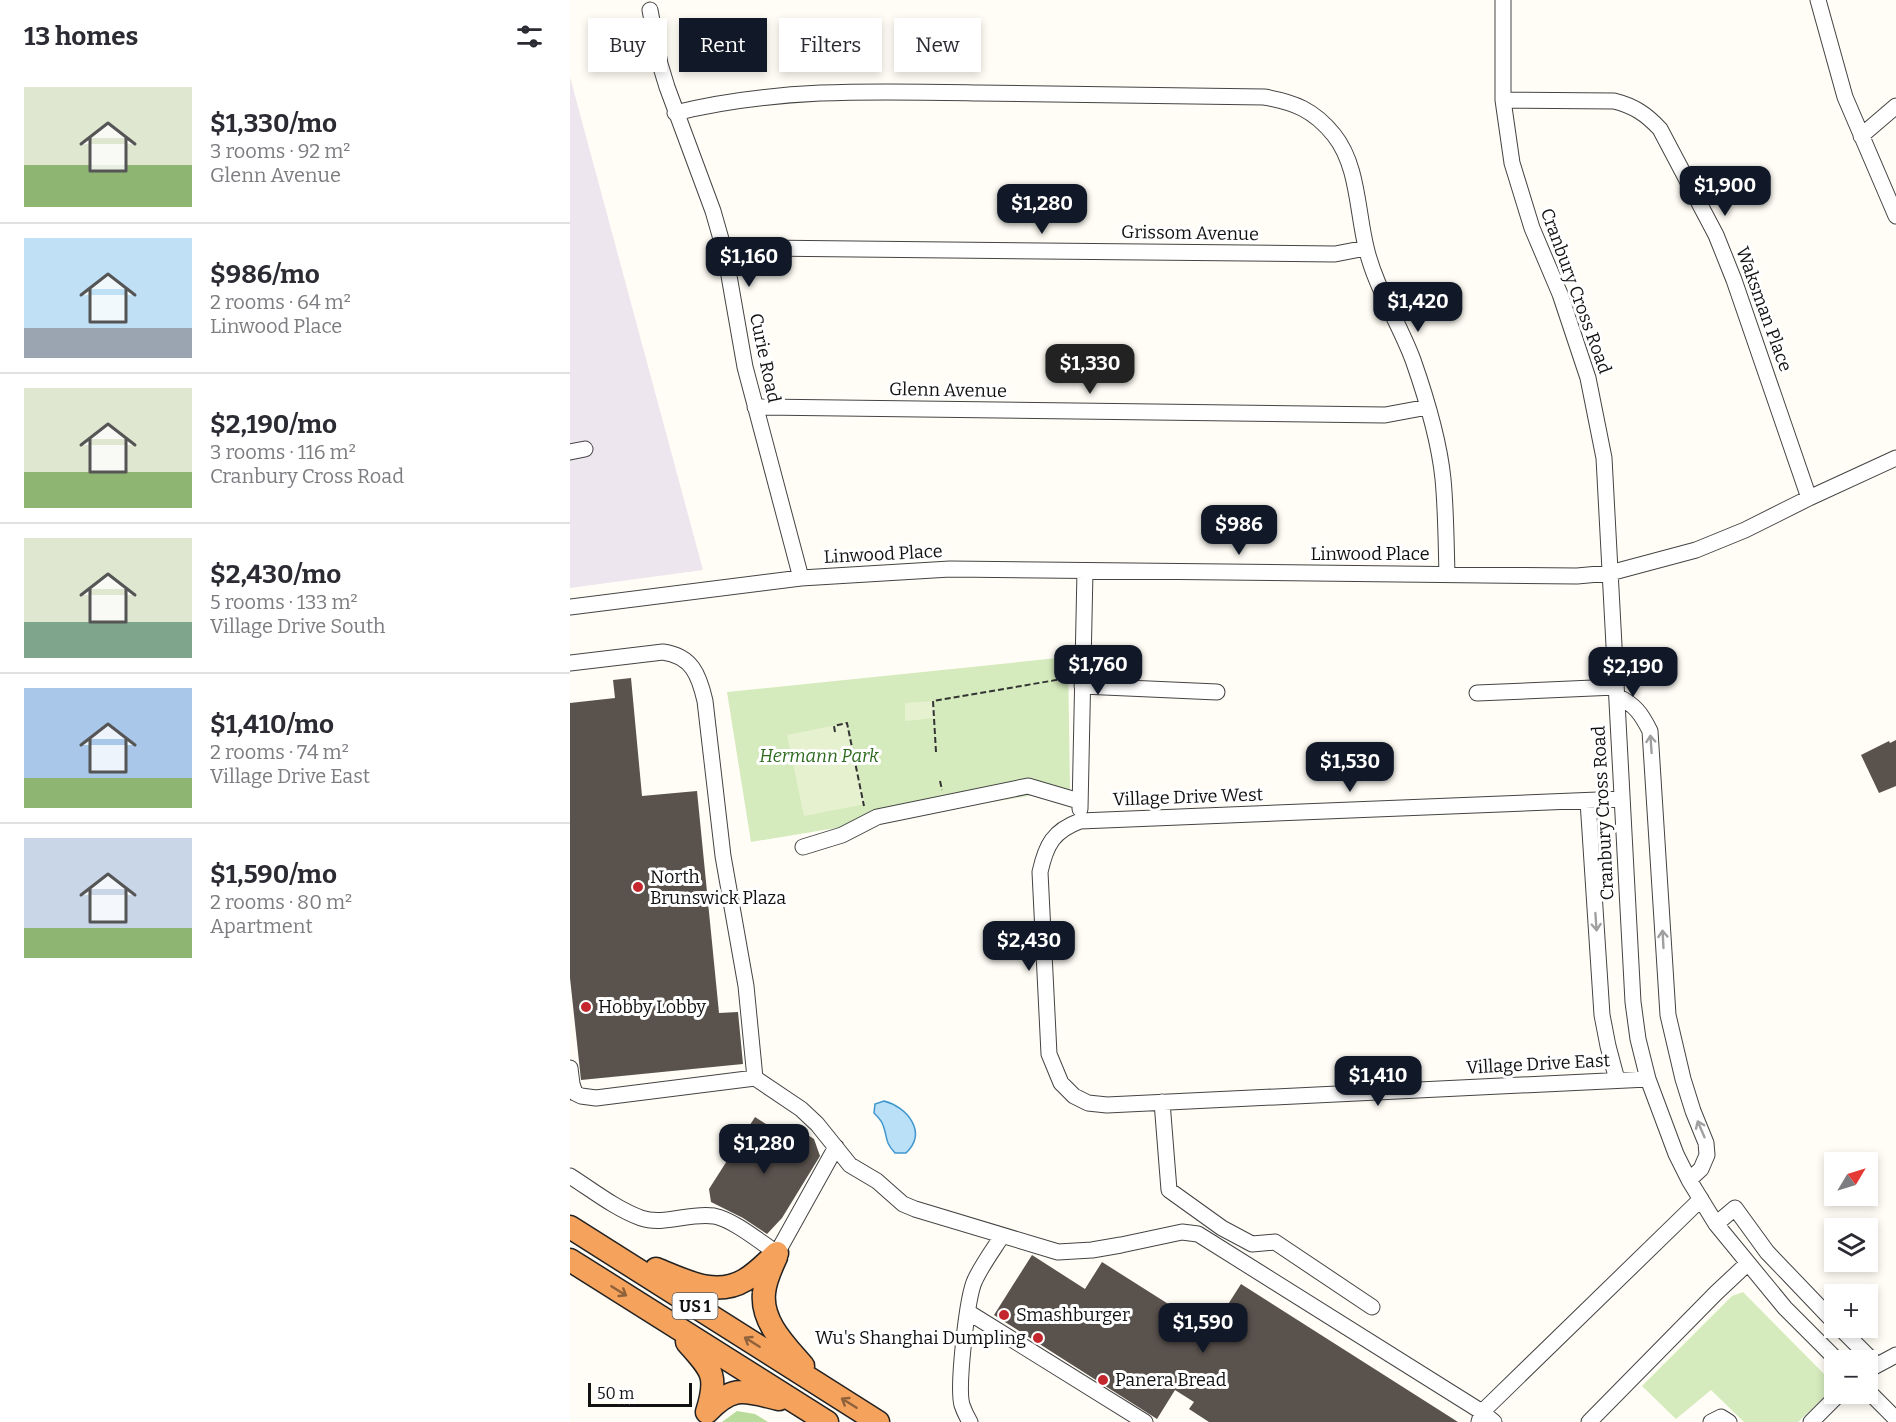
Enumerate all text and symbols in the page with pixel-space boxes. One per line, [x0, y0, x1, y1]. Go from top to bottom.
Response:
chip: Buy [588, 18, 667, 72]
chip: Rent [679, 18, 767, 72]
chip: Filters [779, 18, 882, 72]
chip: New [894, 18, 981, 72]
icon: filters [513, 20, 546, 53]
text: 13 homes [24, 21, 138, 52]
text: $1,330/mo [210, 108, 337, 139]
icon: home [72, 111, 144, 183]
text: 3 rooms · 92 m² [210, 139, 350, 163]
text: Glenn Avenue [210, 163, 341, 187]
pin: $1,900 [1676, 166, 1774, 217]
text: $1,900 [1694, 173, 1756, 197]
pin: $1,280 [993, 184, 1091, 235]
text: $1,280 [1011, 191, 1073, 215]
street label: Cranbury Cross Road [1536, 205, 1616, 377]
street label: Grissom Avenue [1121, 221, 1259, 245]
pin: $1,160 [700, 237, 798, 288]
text: $1,160 [720, 244, 778, 268]
street label: Waksman Place [1731, 244, 1797, 374]
text: $986/mo [210, 259, 320, 290]
icon: home [72, 262, 144, 334]
pin: $1,420 [1369, 282, 1467, 333]
text: $1,420 [1387, 289, 1449, 313]
text: 2 rooms · 64 m² [210, 290, 351, 314]
street label: Curie Road [745, 311, 785, 405]
text: Linwood Place [210, 314, 342, 338]
pin: $1,330 [1041, 344, 1139, 395]
text: $1,330 [1059, 351, 1121, 375]
street label: Glenn Avenue [889, 378, 1007, 402]
text: $2,190/mo [210, 409, 337, 440]
icon: home [72, 412, 144, 484]
text: 3 rooms · 116 m² [210, 440, 356, 464]
text: Cranbury Cross Road [210, 464, 404, 488]
pin: $986 [1203, 505, 1275, 556]
text: $986 [1215, 512, 1263, 536]
street label: Linwood Place [823, 540, 943, 568]
street label: Linwood Place [1310, 543, 1430, 565]
text: $2,430/mo [210, 559, 341, 590]
icon: home [72, 562, 144, 634]
text: 5 rooms · 133 m² [210, 590, 358, 614]
text: Village Drive South [210, 614, 385, 638]
pin: $1,760 [1049, 645, 1147, 696]
pin: $2,190 [1584, 647, 1682, 698]
text: $1,760 [1068, 652, 1128, 676]
text: $2,190 [1602, 654, 1664, 678]
text: $1,410/mo [210, 709, 334, 740]
icon: home [72, 712, 144, 784]
street label: Cranbury Cross Road [1587, 725, 1619, 901]
one-way arrow [1646, 735, 1657, 755]
text: 2 rooms · 74 m² [210, 740, 349, 764]
pin: $1,530 [1301, 742, 1399, 793]
park label: Hermann Park [759, 745, 879, 767]
text: $1,530 [1320, 749, 1380, 773]
text: Village Drive East [210, 764, 370, 788]
street label: Village Drive West [1113, 783, 1264, 811]
text: $1,590/mo [210, 859, 337, 890]
icon: home [72, 862, 144, 934]
place label: North Brunswick Plaza [650, 866, 786, 909]
marker: North Brunswick Plaza [631, 880, 645, 894]
text: 2 rooms · 80 m² [210, 890, 352, 914]
one-way arrow [1590, 911, 1601, 931]
text: Apartment [210, 914, 313, 938]
pin: $2,430 [980, 921, 1078, 972]
text: $2,430 [997, 928, 1061, 952]
one-way arrow [1657, 930, 1668, 950]
place label: Hobby Lobby [598, 996, 707, 1018]
marker: Hobby Lobby [579, 1000, 593, 1014]
street label: Village Drive East [1465, 1049, 1611, 1079]
pin: $1,410 [1329, 1056, 1427, 1107]
text: $1,410 [1349, 1063, 1407, 1087]
one-way arrow [1695, 1120, 1706, 1139]
pin: $1,280 [715, 1124, 813, 1175]
text: $1,280 [733, 1131, 795, 1155]
north arrow [1824, 1152, 1878, 1206]
map controls [1824, 1152, 1878, 1404]
button: layers [1824, 1218, 1878, 1272]
button: + [1824, 1284, 1878, 1338]
one-way arrow [611, 1285, 628, 1298]
road number: US 1 [672, 1293, 718, 1319]
pin: $1,590 [1154, 1303, 1252, 1354]
place label: Smashburger [1016, 1304, 1130, 1326]
marker: Smashburger [997, 1308, 1011, 1322]
text: $1,590 [1173, 1310, 1233, 1334]
place label: Wu's Shanghai Dumpling [815, 1327, 1026, 1349]
marker: Wu's Shanghai Dumpling [1031, 1331, 1045, 1345]
one-way arrow [744, 1336, 761, 1348]
button: − [1824, 1350, 1878, 1404]
place label: Panera Bread [1115, 1369, 1227, 1391]
marker: Panera Bread [1096, 1373, 1110, 1387]
scale bar [588, 1380, 692, 1408]
text: 50 m [597, 1384, 634, 1403]
one-way arrow [840, 1397, 857, 1410]

